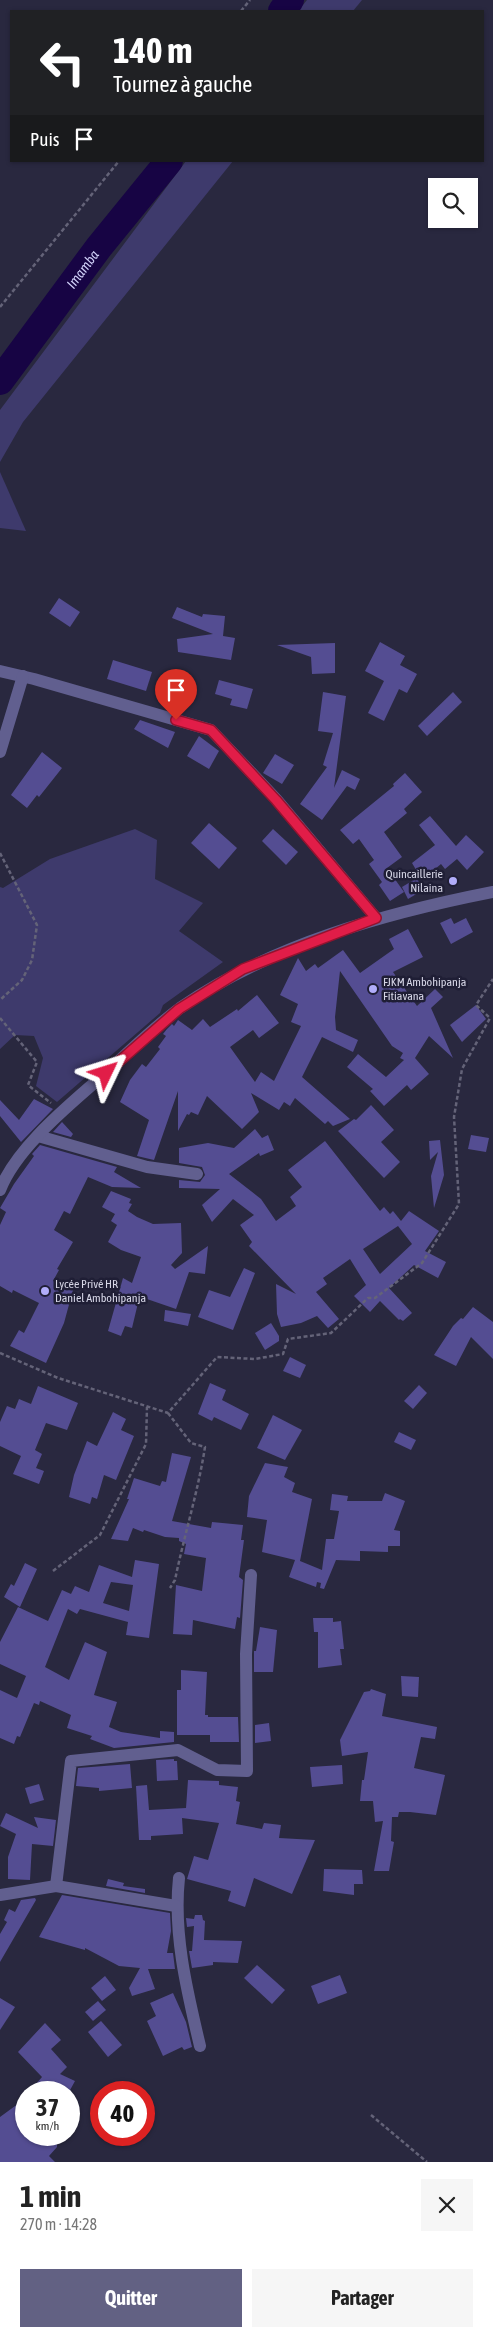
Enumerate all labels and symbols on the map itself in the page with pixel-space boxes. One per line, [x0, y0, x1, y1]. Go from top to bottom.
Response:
water label: Imamba [63, 247, 102, 291]
pin [155, 669, 197, 720]
place label: Quincaillerie Nilaina [385, 867, 443, 895]
marker: Quincaillerie Nilaina [447, 875, 459, 887]
place label: FJKM Ambohipanja Fitiavana [383, 975, 466, 1003]
marker: FJKM Ambohipanja Fitiavana [367, 983, 379, 995]
position arrow [79, 1046, 131, 1098]
place label: Lycée Privé HR Daniel Ambohipanja [55, 1277, 146, 1305]
marker: Lycée Privé HR Daniel Ambohipanja [39, 1285, 51, 1297]
speed limit sign: 40 [90, 2081, 155, 2146]

